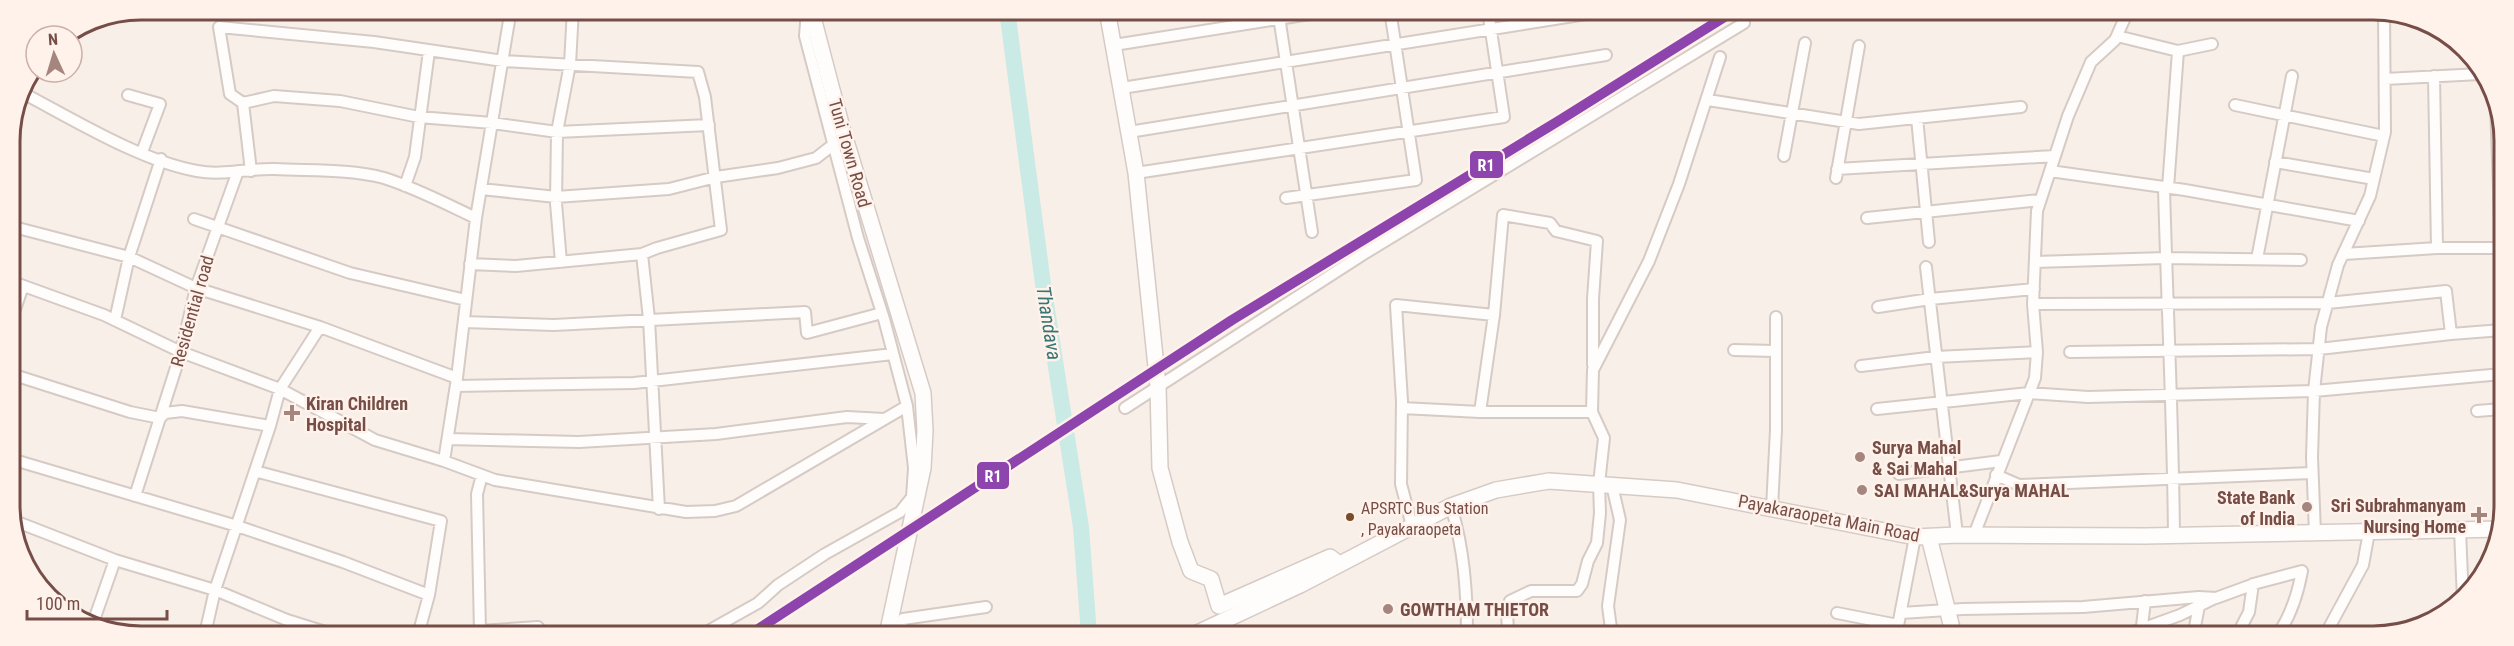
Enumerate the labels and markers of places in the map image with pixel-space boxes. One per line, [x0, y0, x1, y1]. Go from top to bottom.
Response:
place label: Kiran Children Hospital [306, 393, 408, 435]
marker: Kiran Children Hospital [283, 404, 301, 422]
place label: Surya Mahal & Sai Mahal [1872, 437, 1961, 479]
marker: Surya Mahal & Sai Mahal [1853, 450, 1867, 464]
place label: SAI MAHAL&Surya MAHAL [1874, 480, 2070, 501]
marker: SAI MAHAL&Surya MAHAL [1855, 483, 1869, 497]
place label: State Bank of India [2217, 487, 2295, 529]
place label: Sri Subrahmanyam Nursing Home [2331, 495, 2466, 537]
place label: APSRTC Bus Station , Payakaraopeta [1361, 499, 1488, 539]
marker: State Bank of India [2300, 500, 2314, 514]
marker: Sri Subrahmanyam Nursing Home [2470, 506, 2488, 524]
marker: APSRTC Bus Station , Payakaraopeta [1344, 511, 1356, 523]
place label: GOWTHAM THIETOR [1400, 599, 1549, 620]
marker: GOWTHAM THIETOR [1381, 602, 1395, 616]

